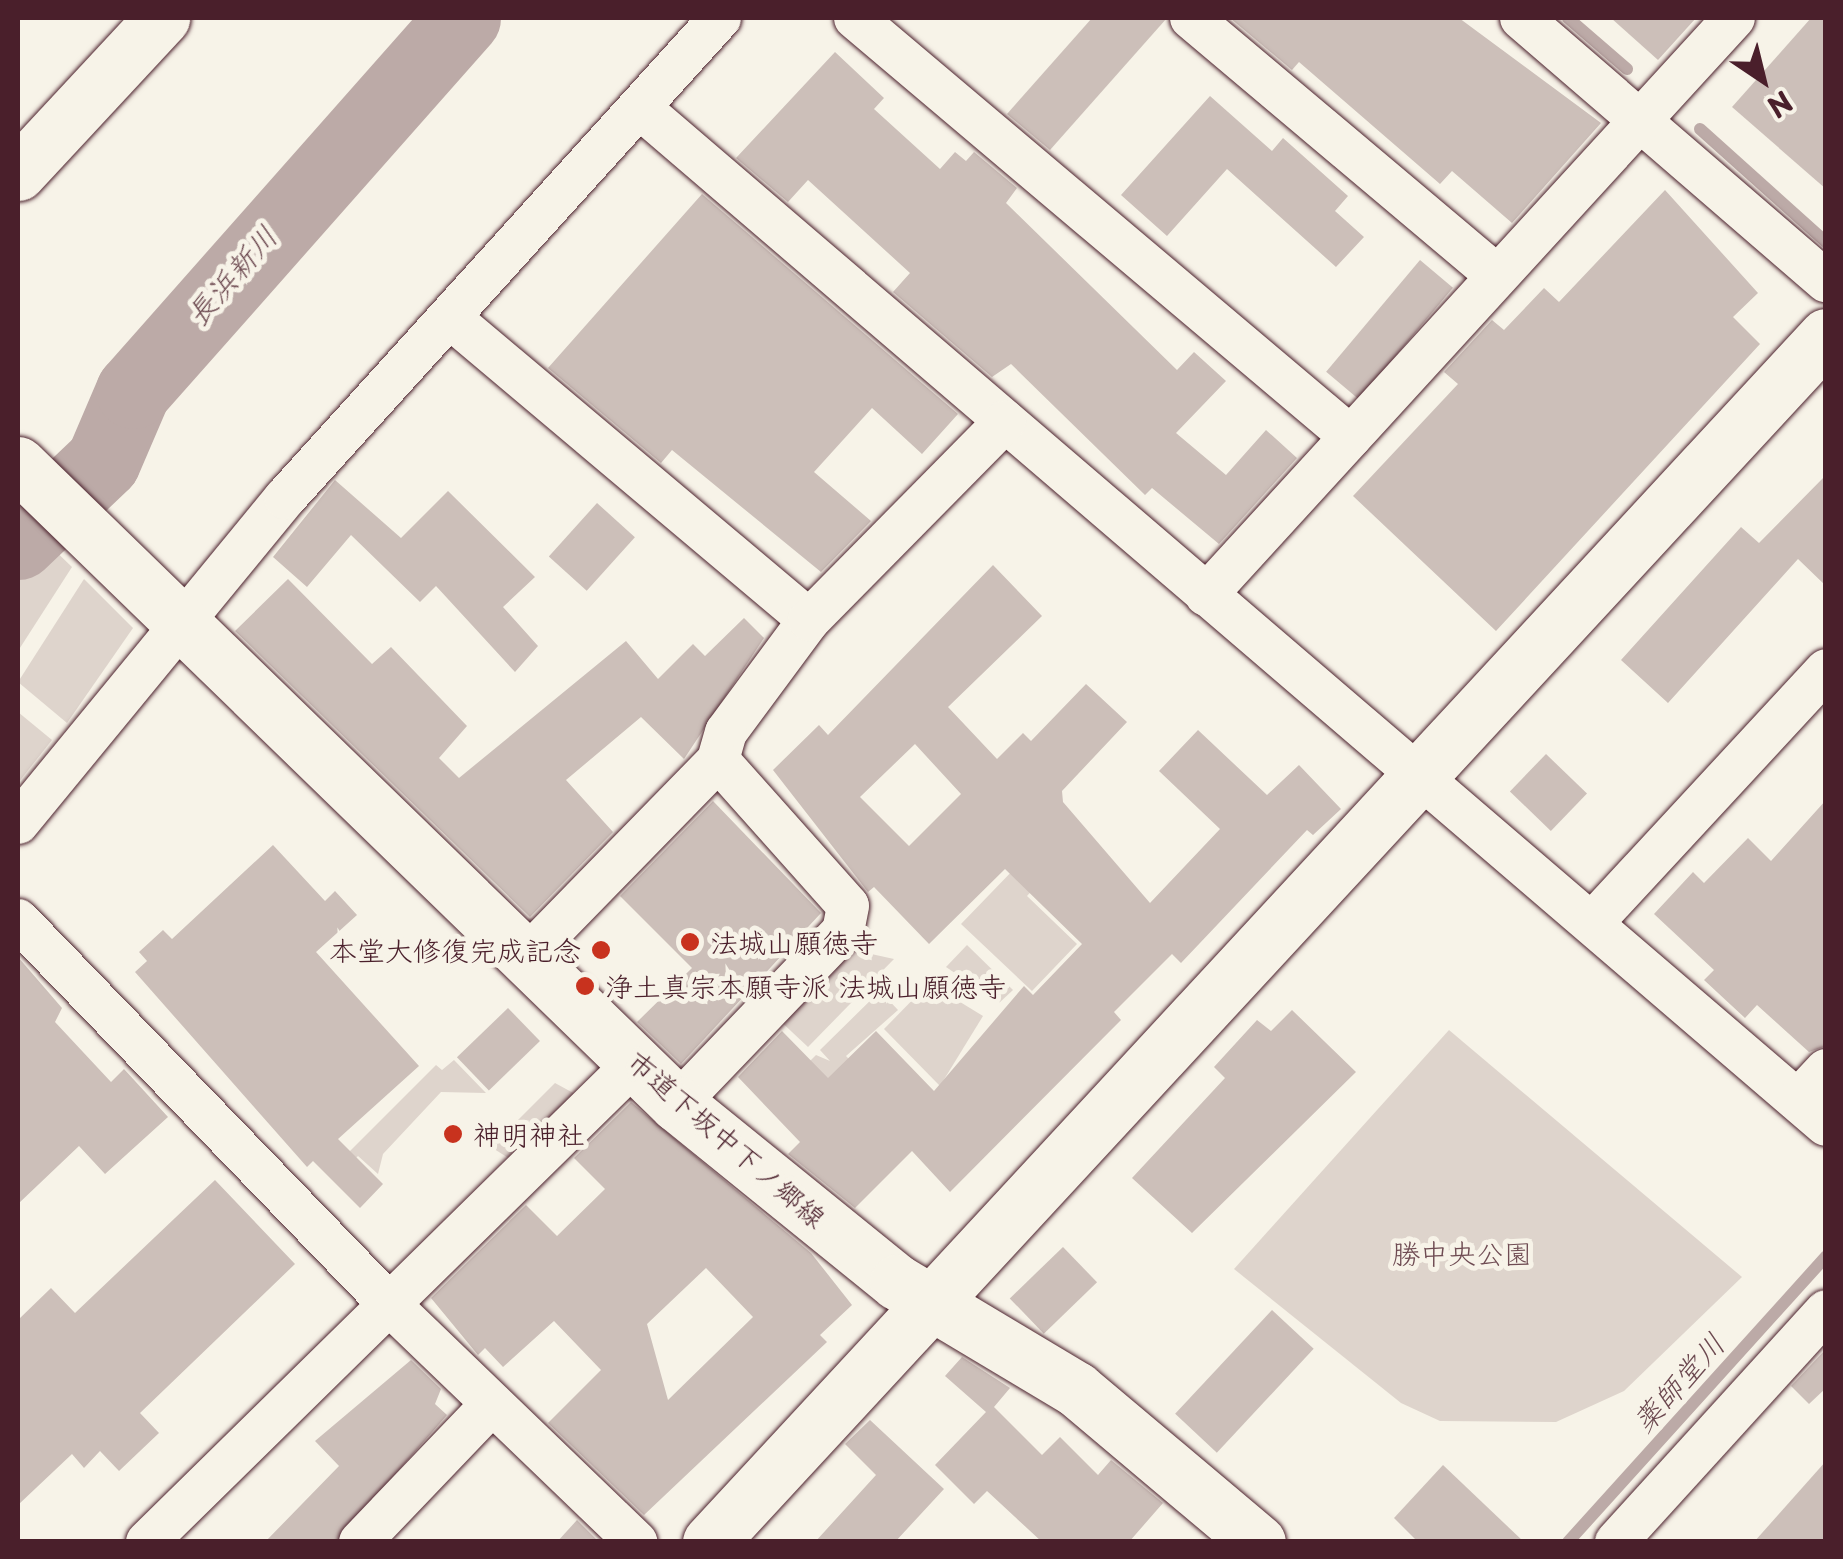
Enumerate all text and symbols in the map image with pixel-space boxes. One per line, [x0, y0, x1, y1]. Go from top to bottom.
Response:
north arrow [1713, 30, 1813, 130]
text: N [1759, 81, 1802, 129]
water label: 長浜新川 [178, 218, 284, 332]
place label: 法城山願徳寺 [710, 925, 878, 959]
marker: 法城山願徳寺 [679, 931, 701, 953]
place label: 本堂大修復完成記念 [329, 933, 581, 967]
marker: 本堂大修復完成記念 [590, 939, 612, 961]
place label: 浄土真宗本願寺派 法城山願徳寺 [605, 969, 1006, 1003]
marker: 浄土真宗本願寺派 法城山願徳寺 [574, 975, 596, 997]
street label: 市道下坂中下ノ郷線 [621, 1044, 833, 1234]
place label: 神明神社 [473, 1117, 585, 1151]
marker: 神明神社 [442, 1123, 464, 1145]
park label: 勝中央公園 [1392, 1236, 1532, 1270]
water label: 薬師堂川 [1624, 1325, 1732, 1439]

